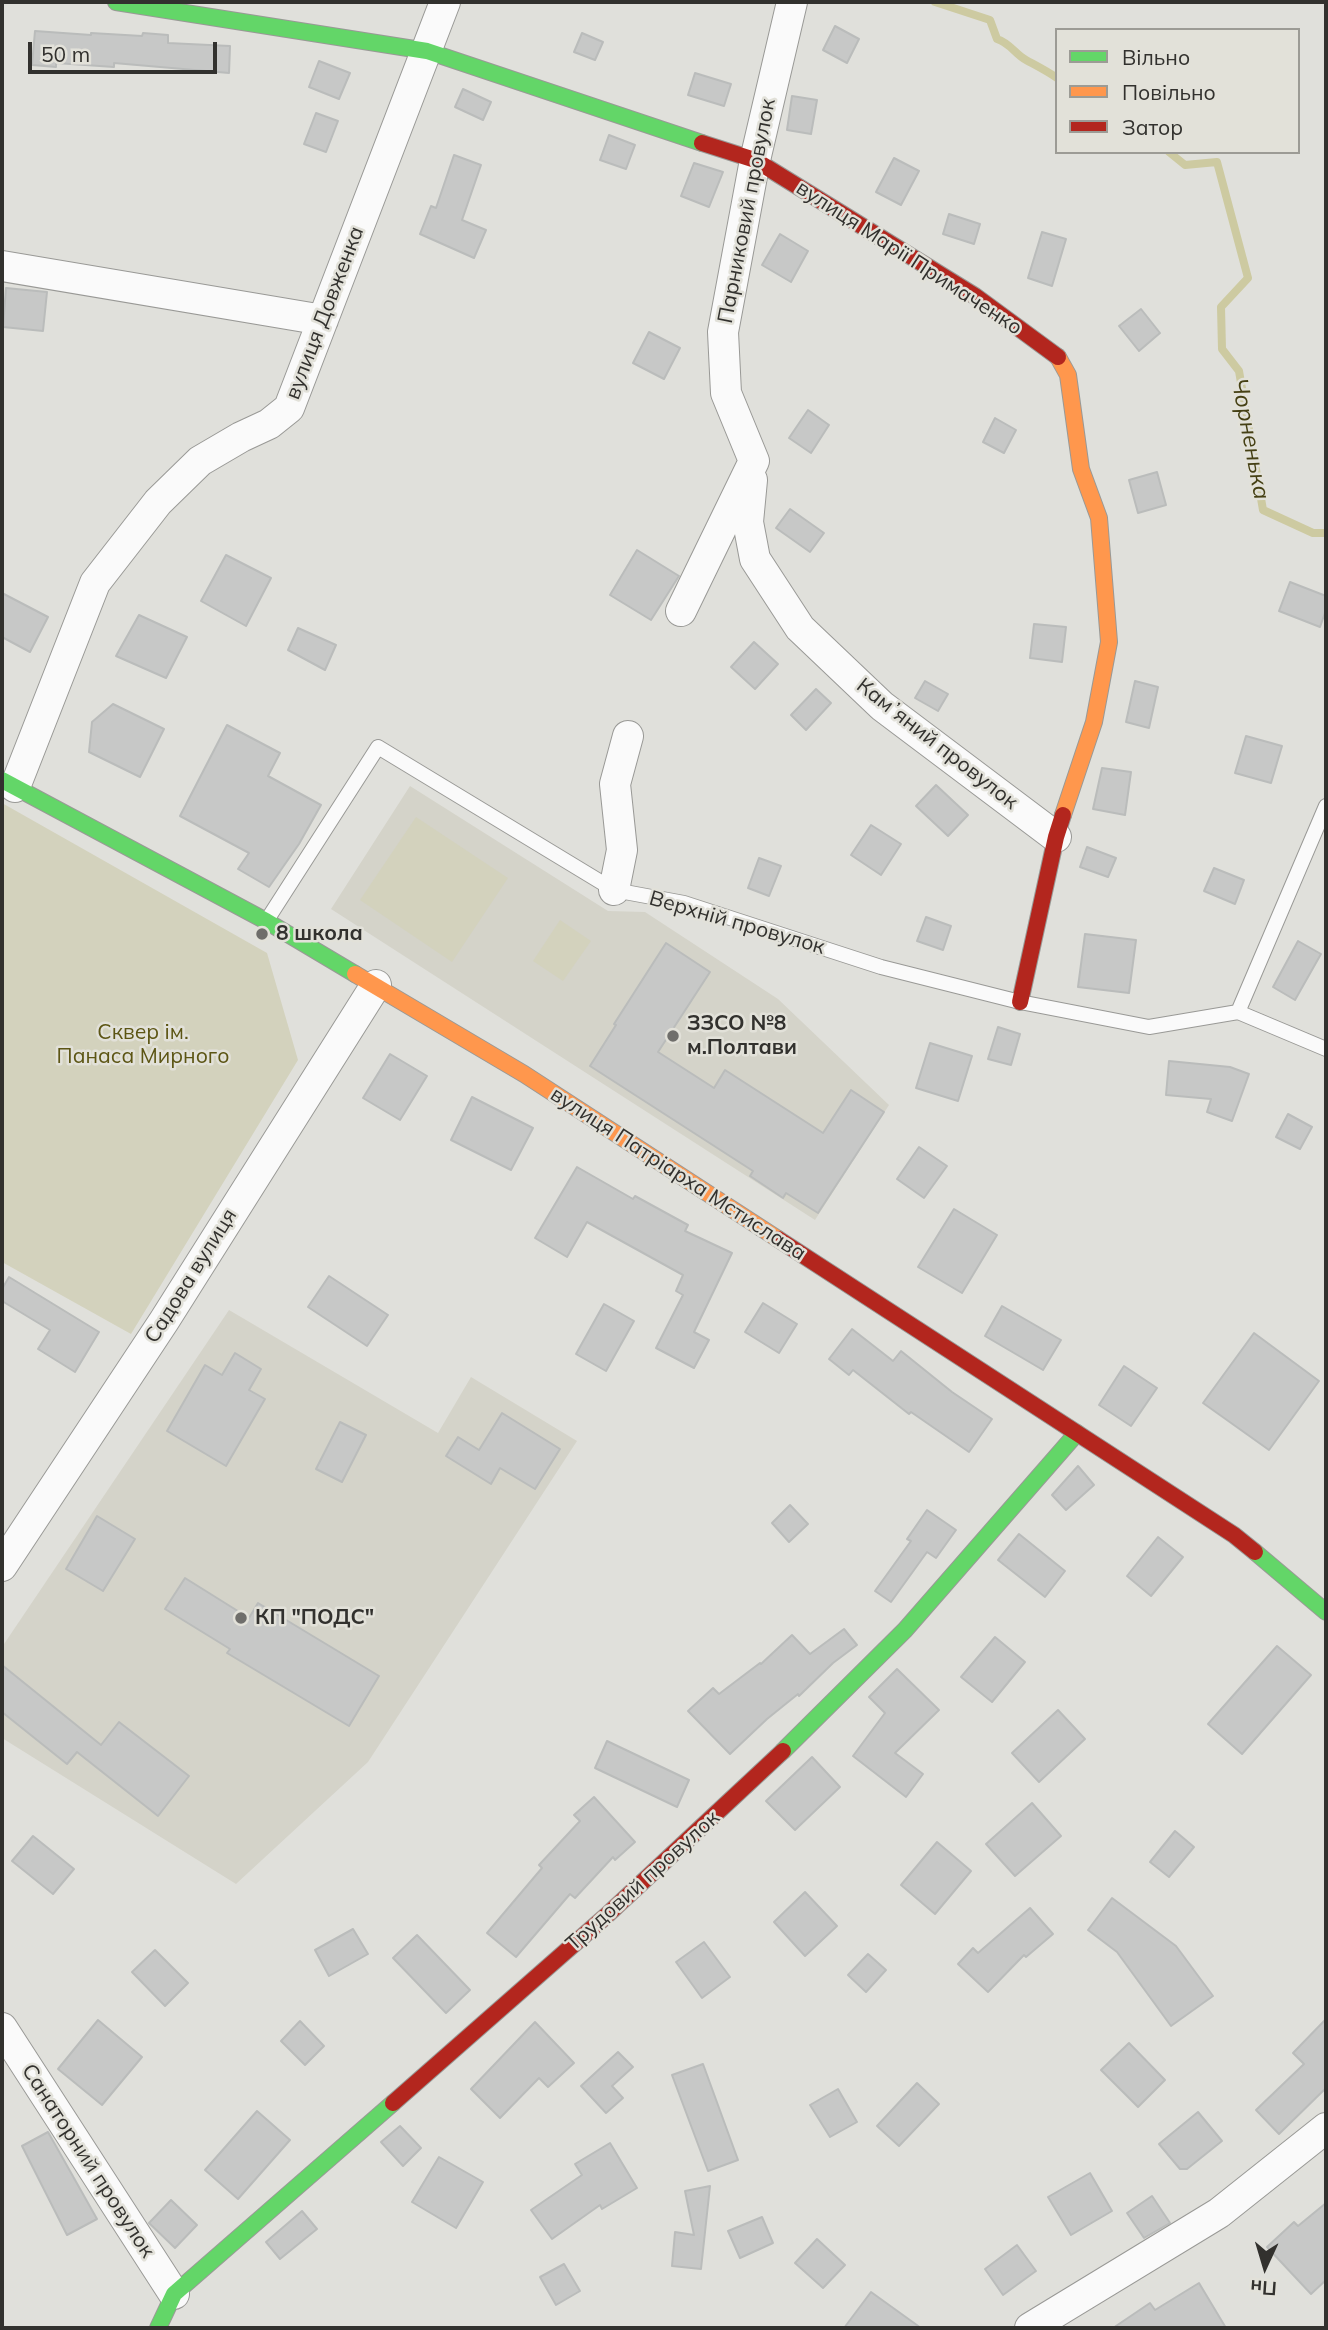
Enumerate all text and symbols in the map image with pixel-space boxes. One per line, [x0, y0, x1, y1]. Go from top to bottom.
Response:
scale bar [32, 28, 220, 72]
legend [1055, 28, 1300, 154]
text: 50 m [41, 41, 90, 67]
text: Вільно [1122, 44, 1190, 70]
text: Повільно [1122, 79, 1216, 105]
street label: Парниковий провулок [713, 97, 781, 325]
text: Затор [1122, 114, 1183, 140]
street label: вулиця Марії Примаченко [791, 175, 1027, 341]
street label: вулиця Довженка [280, 223, 370, 403]
water label: Чорненька [1225, 376, 1275, 502]
street label: Камʼяний провулок [851, 673, 1023, 815]
street label: Верхній провулок [646, 886, 828, 960]
place label: 8 школа [276, 921, 363, 947]
marker: 8 школа [254, 926, 270, 942]
place label: ЗЗСО №8 м.Полтави [687, 1011, 797, 1061]
park label: Сквер ім. Панаса Мирного [57, 1020, 229, 1070]
marker: ЗЗСО №8 м.Полтави [665, 1028, 681, 1044]
street label: вулиця Патріарха Мстислава [546, 1082, 810, 1266]
street label: Садова вулиця [140, 1204, 242, 1348]
place label: КП "ПОДС" [255, 1605, 374, 1631]
marker: КП "ПОДС" [233, 1610, 249, 1626]
street label: Трудовий провулок [561, 1805, 725, 1957]
street label: Санаторний провулок [16, 2060, 160, 2262]
north arrow [1230, 2232, 1300, 2302]
text: Пн [1250, 2275, 1278, 2301]

